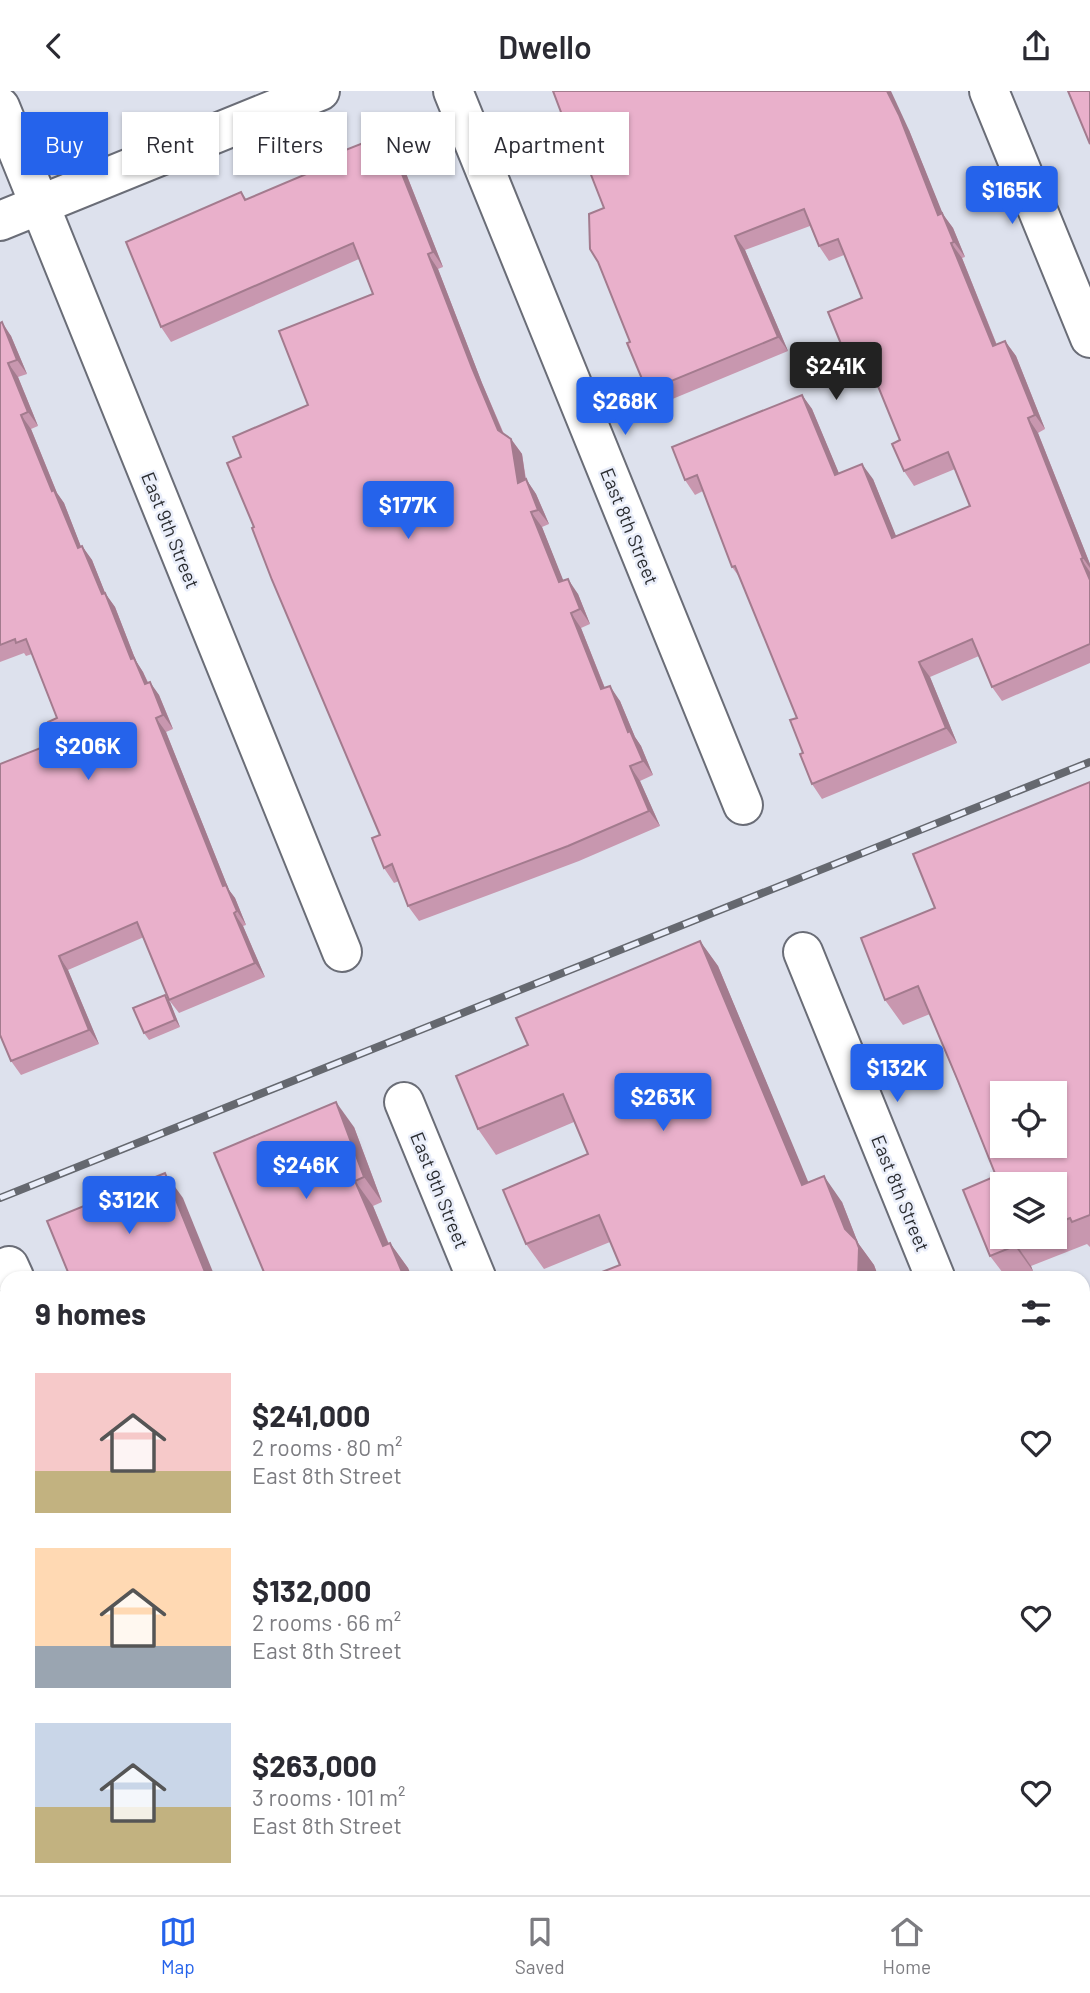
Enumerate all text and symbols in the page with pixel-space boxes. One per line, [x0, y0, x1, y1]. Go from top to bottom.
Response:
icon: back [35, 27, 73, 65]
text: Dwello [498, 27, 592, 65]
icon: share [1017, 27, 1055, 65]
chip: Buy [21, 112, 108, 175]
chip: Rent [122, 112, 219, 175]
chip: Filters [233, 112, 347, 175]
chip: New [361, 112, 455, 175]
chip: Apartment [469, 112, 629, 175]
pin: $165K [963, 167, 1061, 226]
text: $165K [982, 175, 1042, 203]
pin: $241K [787, 343, 885, 402]
text: $241K [806, 351, 866, 379]
pin: $268K [576, 377, 674, 437]
text: $268K [592, 386, 658, 414]
street label: East 8th Street [596, 464, 664, 588]
street label: East 9th Street [137, 468, 205, 592]
pin: $177K [359, 482, 457, 541]
text: $177K [379, 490, 437, 518]
pin: $206K [39, 723, 137, 782]
text: $206K [55, 731, 121, 759]
pin: $132K [848, 1045, 946, 1104]
text: $132K [867, 1053, 928, 1081]
pin: $263K [614, 1073, 712, 1133]
map controls [990, 1081, 1067, 1249]
button: locate [990, 1081, 1067, 1158]
text: $263K [630, 1082, 696, 1110]
street label: East 9th Street [406, 1128, 474, 1252]
street label: East 8th Street [867, 1131, 935, 1255]
pin: $246K [257, 1141, 355, 1201]
text: $246K [273, 1150, 339, 1178]
button: layers [990, 1172, 1067, 1249]
pin: $312K [80, 1177, 178, 1236]
text: $312K [99, 1185, 159, 1213]
icon: filters [1017, 1294, 1055, 1332]
text: 9 homes [35, 1295, 146, 1331]
text: $241,000 [252, 1397, 370, 1433]
icon: home [91, 1401, 175, 1485]
icon: heart [1017, 1424, 1055, 1462]
text: 2 rooms · 80 m² [252, 1433, 402, 1461]
text: East 8th Street [252, 1461, 402, 1489]
text: $132,000 [252, 1572, 371, 1608]
icon: home [91, 1576, 175, 1660]
icon: heart [1017, 1599, 1055, 1637]
text: 2 rooms · 66 m² [252, 1608, 401, 1636]
text: East 8th Street [252, 1636, 402, 1664]
text: $263,000 [252, 1747, 377, 1783]
icon: home [91, 1751, 175, 1835]
icon: heart [1017, 1774, 1055, 1812]
text: 3 rooms · 101 m² [252, 1783, 405, 1811]
text: East 8th Street [252, 1811, 402, 1839]
tab: Map [159, 1913, 197, 1978]
tab: Saved [515, 1913, 565, 1978]
tab: Home [883, 1913, 931, 1978]

